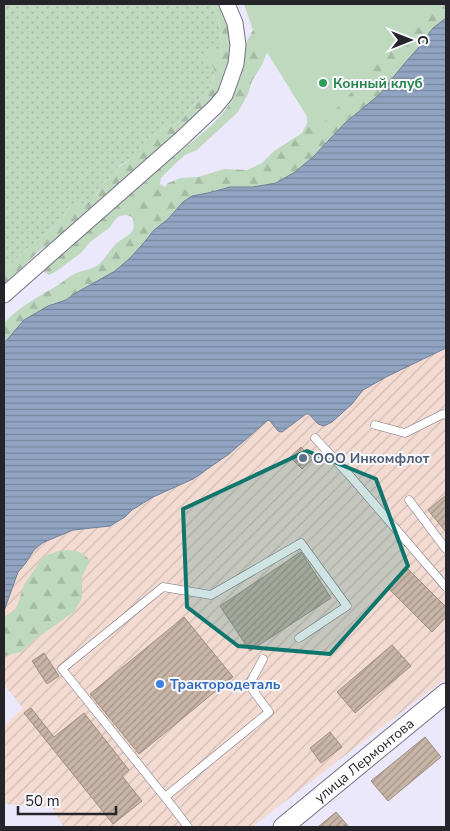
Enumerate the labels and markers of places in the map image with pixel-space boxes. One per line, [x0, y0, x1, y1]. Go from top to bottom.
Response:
place label: Конный клуб [333, 74, 423, 93]
marker: Конный клуб [317, 77, 329, 89]
place label: ООО Инкомфлот [313, 449, 430, 468]
marker: ООО Инкомфлот [297, 452, 309, 464]
place label: Трактородеталь [170, 675, 281, 694]
marker: Трактородеталь [154, 678, 166, 690]

